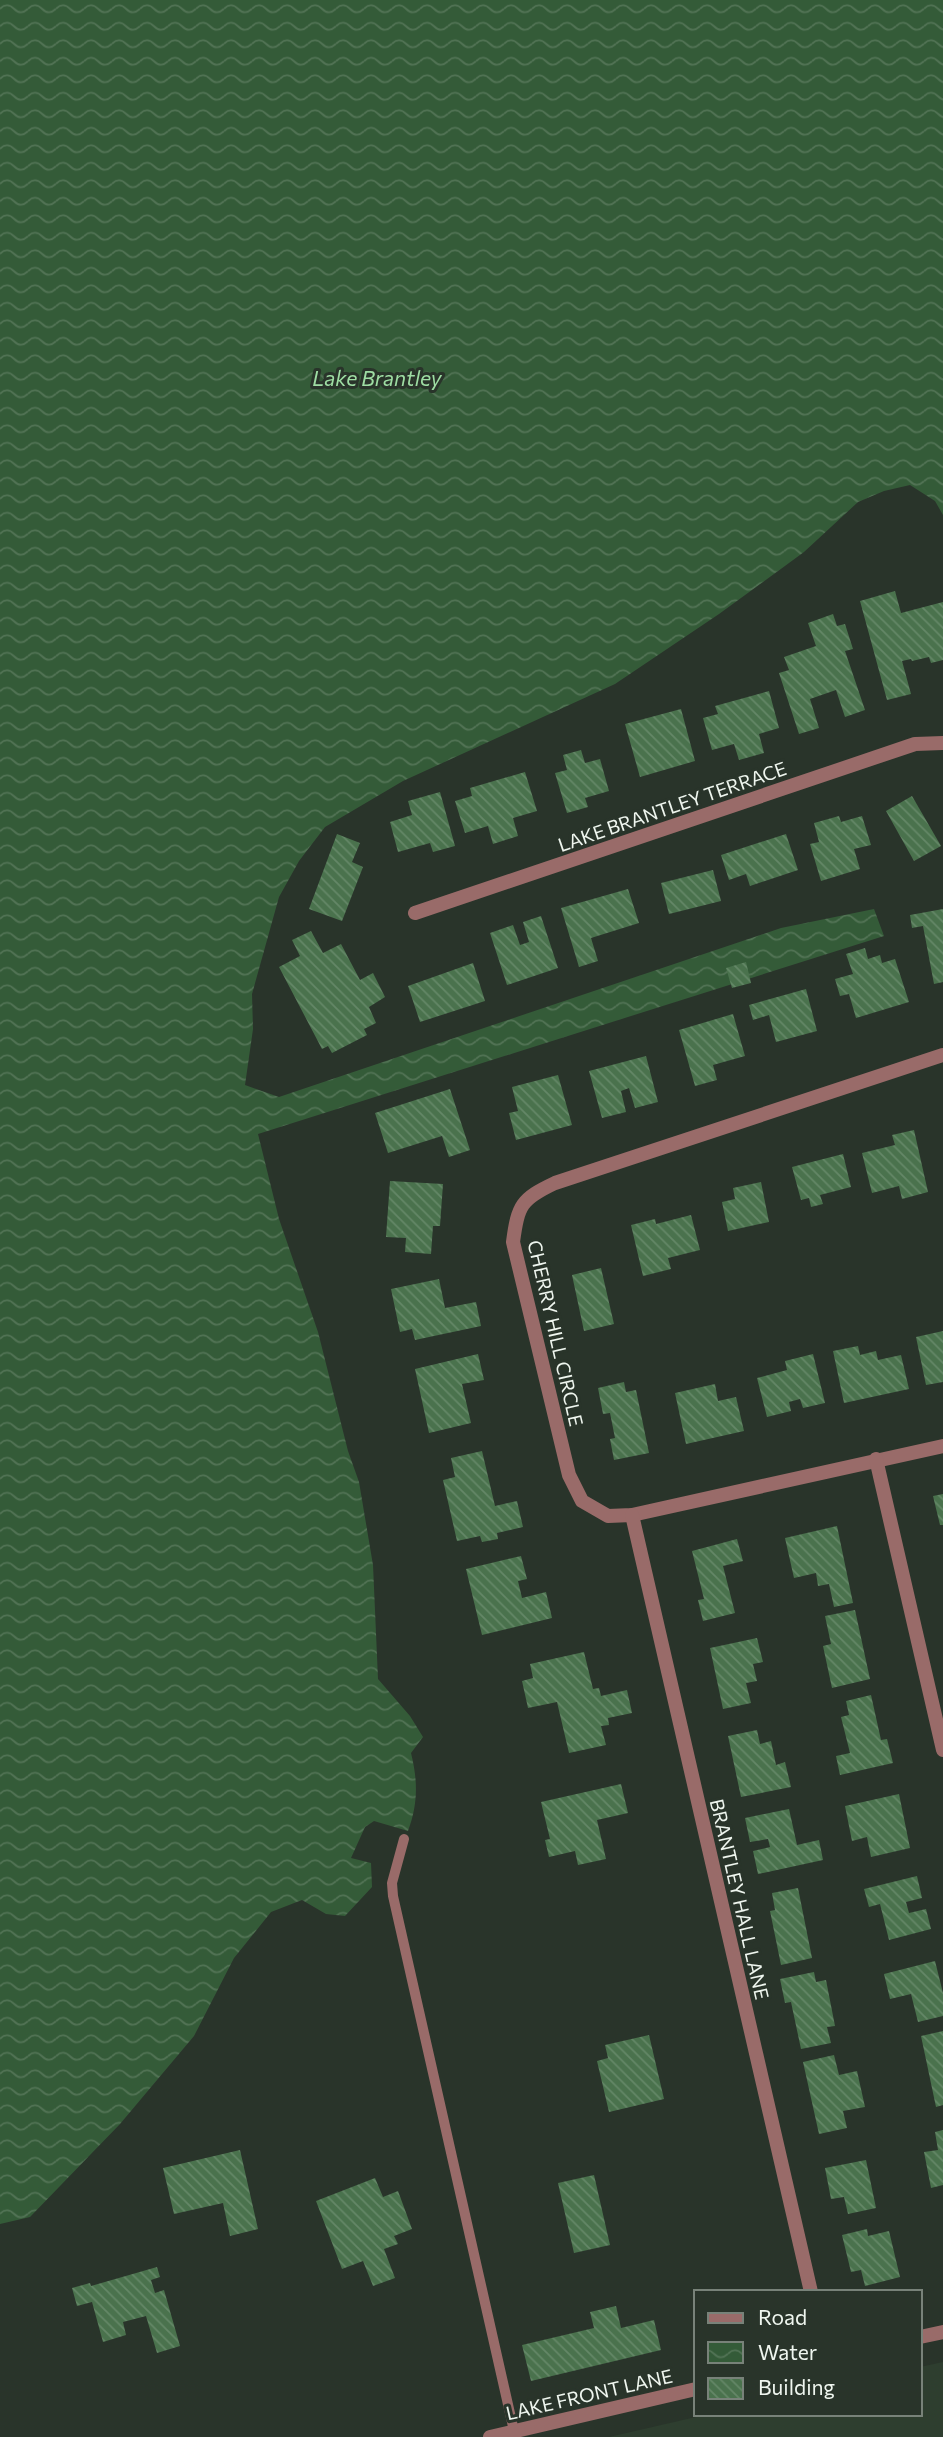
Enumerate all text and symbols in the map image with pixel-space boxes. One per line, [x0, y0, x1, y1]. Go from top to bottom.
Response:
water label: Lake Brantley [312, 365, 443, 390]
street label: LAKE BRANTLEY TERRACE [555, 756, 789, 856]
street label: CHERRY HILL CIRCLE [523, 1238, 589, 1428]
street label: BRANTLEY HALL LANE [706, 1796, 774, 2002]
legend [694, 2290, 922, 2416]
text: Road [758, 2304, 807, 2329]
text: Water [758, 2339, 817, 2364]
street label: LAKE FRONT LANE [503, 2364, 675, 2424]
text: Building [758, 2374, 835, 2399]

